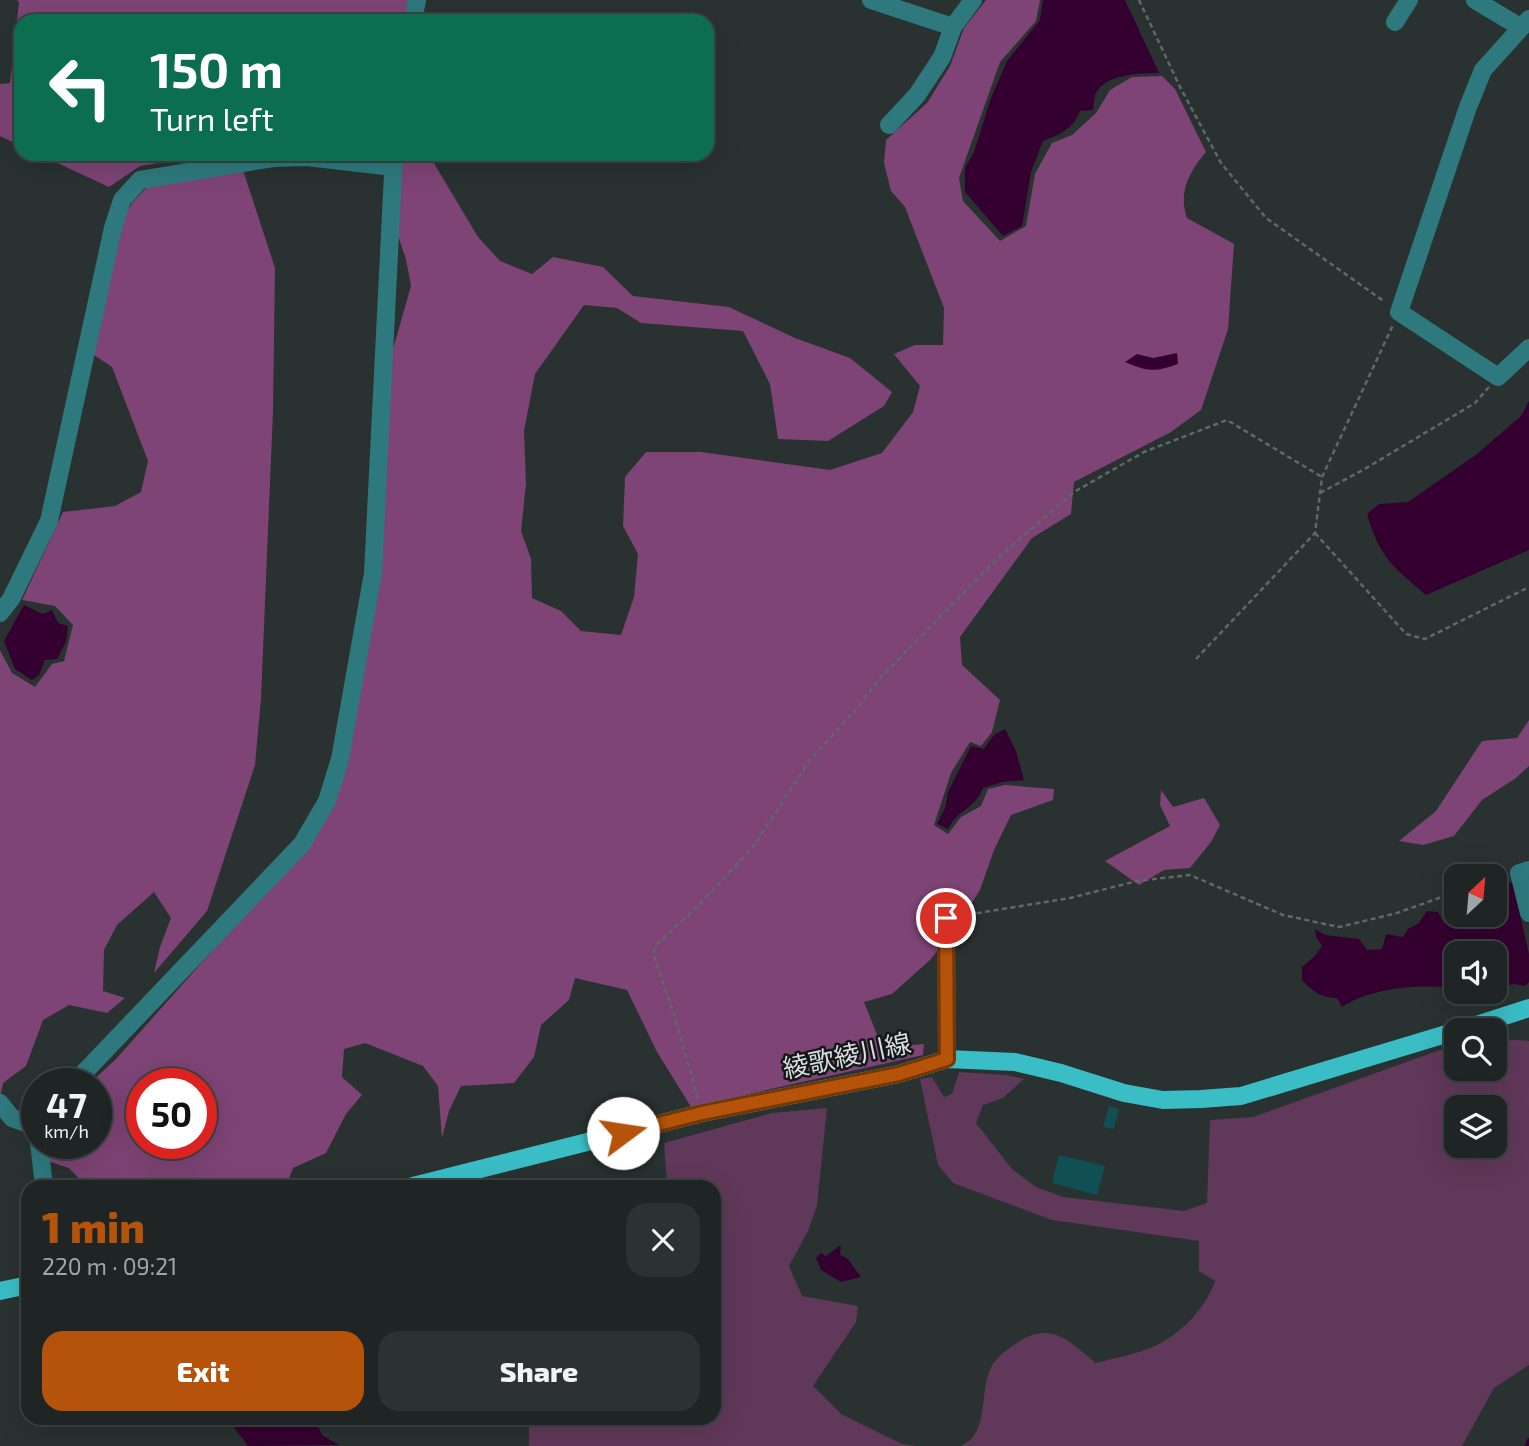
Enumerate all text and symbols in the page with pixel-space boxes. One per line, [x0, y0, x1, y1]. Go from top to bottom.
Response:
text: 150 m [150, 39, 283, 98]
icon: left [35, 42, 126, 133]
text: Turn left [150, 99, 274, 137]
north arrow [1444, 864, 1507, 928]
map controls [1444, 864, 1507, 1158]
pin [916, 888, 976, 948]
icon: arrive [927, 899, 965, 937]
button: sound [1444, 941, 1507, 1004]
button: search [1444, 1018, 1507, 1081]
street label: 綾歌綾川線 [780, 1026, 913, 1083]
speed limit sign: 50 [126, 1068, 217, 1159]
text: 47 [46, 1083, 87, 1125]
button: layers [1444, 1095, 1507, 1158]
position arrow [586, 1096, 660, 1170]
text: km/h [44, 1120, 89, 1142]
text: 1 min [42, 1201, 145, 1251]
button: close [626, 1203, 700, 1277]
text: 220 m · 09:21 [42, 1252, 177, 1280]
button: Exit [42, 1331, 364, 1411]
button: Share [378, 1331, 700, 1411]

